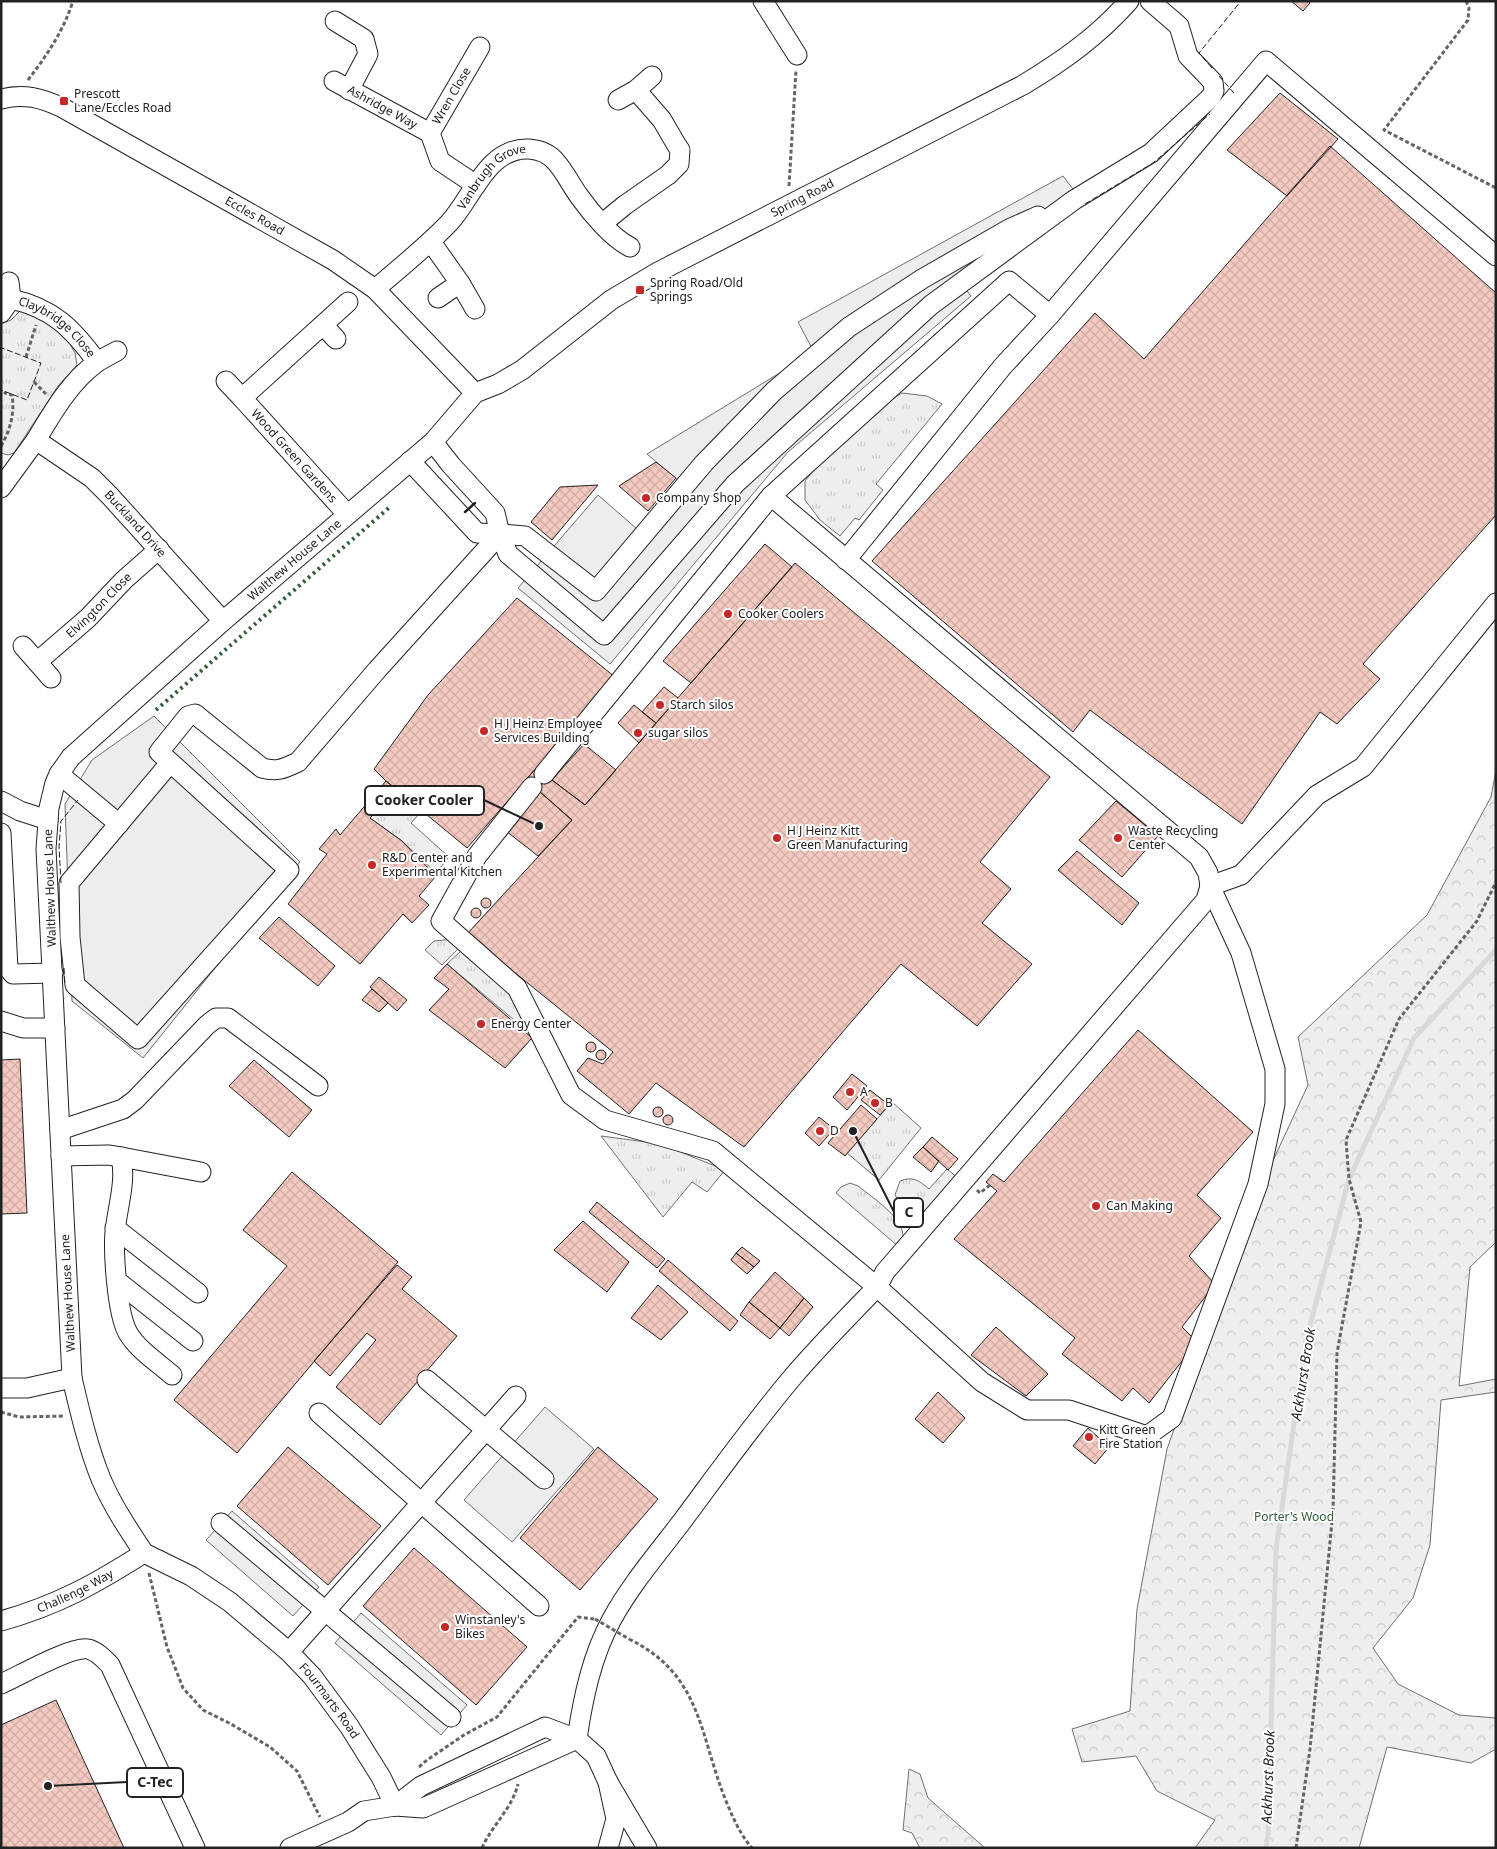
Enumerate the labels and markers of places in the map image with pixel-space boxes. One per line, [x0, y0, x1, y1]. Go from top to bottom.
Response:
place label: Prescott Lane/Eccles Road [74, 85, 171, 116]
marker: Prescott Lane/Eccles Road [58, 95, 70, 107]
place label: Spring Road/Old Springs [650, 274, 743, 305]
marker: Spring Road/Old Springs [634, 284, 646, 296]
place label: Company Shop [656, 489, 741, 506]
marker: Company Shop [640, 492, 652, 504]
place label: Cooker Coolers [738, 605, 824, 622]
marker: Cooker Coolers [722, 608, 734, 620]
place label: Starch silos [670, 696, 734, 713]
marker: Starch silos [654, 699, 666, 711]
place label: H J Heinz Employee Services Building [494, 715, 603, 746]
place label: sugar silos [648, 724, 709, 741]
marker: H J Heinz Employee Services Building [478, 725, 490, 737]
marker: sugar silos [632, 727, 644, 739]
callout: Cooker Cooler [365, 786, 484, 815]
place label: H J Heinz Kitt Green Manufacturing [787, 822, 908, 853]
place label: Waste Recycling Center [1128, 822, 1218, 853]
marker: H J Heinz Kitt Green Manufacturing [771, 832, 783, 844]
marker: Waste Recycling Center [1112, 832, 1124, 844]
place label: R&D Center and Experimental Kitchen [382, 849, 502, 880]
marker: R&D Center and Experimental Kitchen [366, 859, 378, 871]
place label: Energy Center [491, 1015, 571, 1032]
marker: Energy Center [475, 1018, 487, 1030]
place label: A [860, 1083, 868, 1100]
marker: A [844, 1086, 856, 1098]
place label: B [885, 1094, 893, 1111]
marker: B [869, 1097, 881, 1109]
place label: D [830, 1122, 839, 1139]
marker: D [814, 1125, 826, 1137]
place label: Can Making [1106, 1197, 1173, 1214]
callout: C [894, 1198, 923, 1227]
marker: Can Making [1090, 1200, 1102, 1212]
place label: Kitt Green Fire Station [1099, 1421, 1163, 1452]
marker: Kitt Green Fire Station [1083, 1431, 1095, 1443]
place label: Winstanley's Bikes [455, 1611, 525, 1642]
marker: Winstanley's Bikes [439, 1621, 451, 1633]
callout: C-Tec [127, 1768, 183, 1797]

